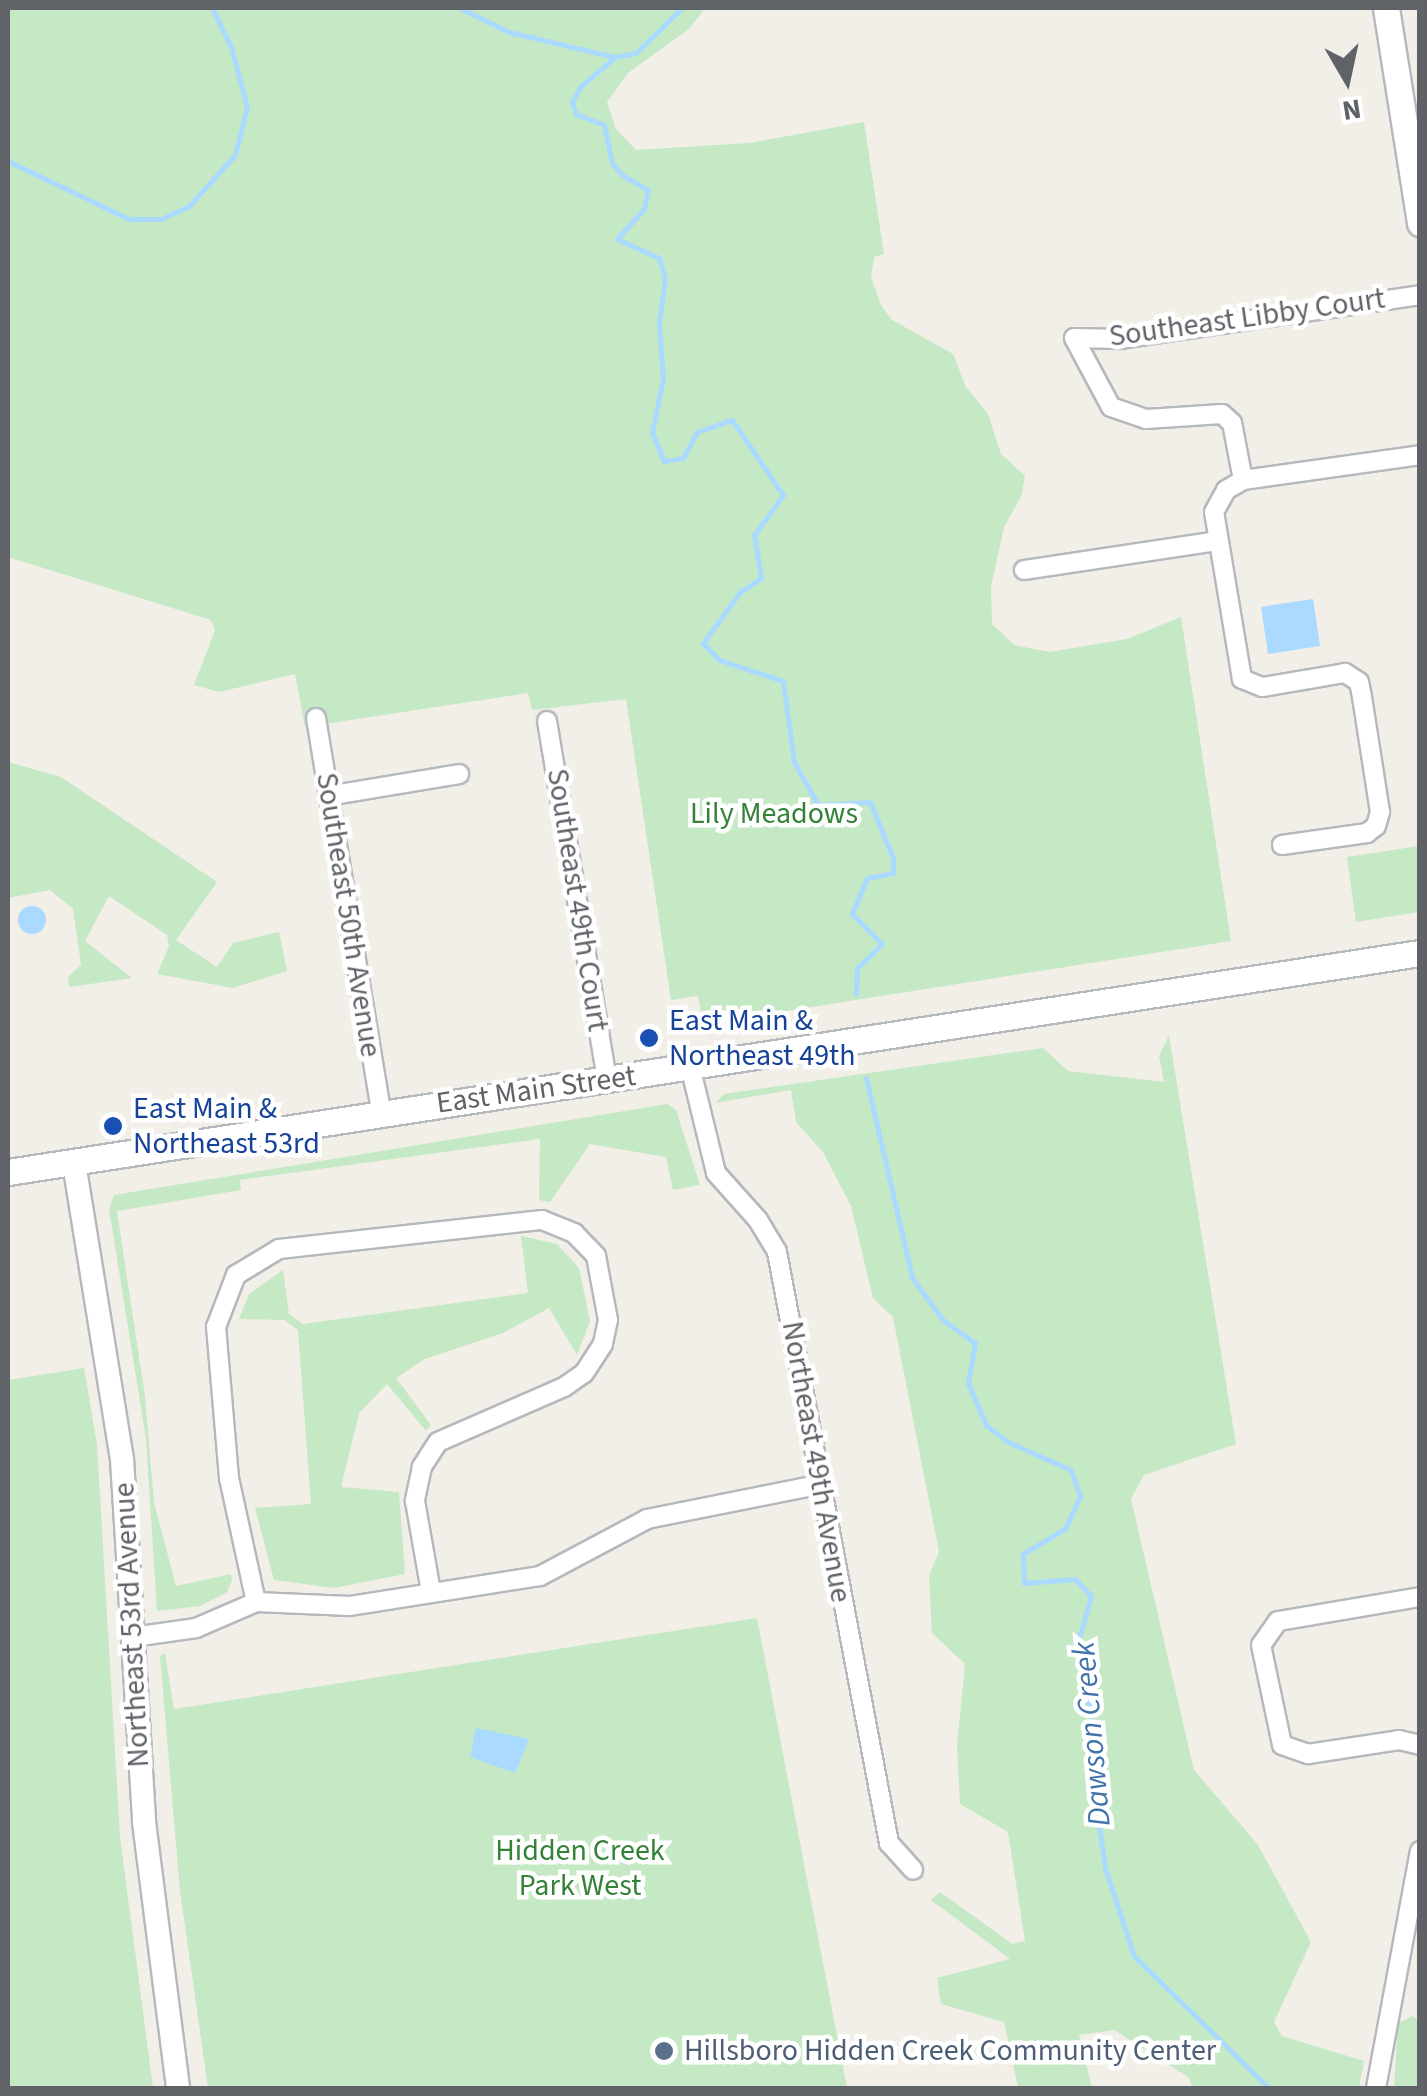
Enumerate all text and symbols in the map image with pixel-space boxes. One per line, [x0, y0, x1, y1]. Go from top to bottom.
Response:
north arrow [1297, 30, 1397, 130]
text: N [1339, 88, 1364, 131]
street label: Southeast Libby Court [1107, 281, 1387, 355]
street label: Southeast 49th Court [538, 766, 616, 1034]
street label: Southeast 50th Avenue [308, 770, 388, 1060]
park label: Lily Meadows [690, 796, 858, 832]
place label: East Main & Northeast 49th [669, 1003, 856, 1074]
marker: East Main & Northeast 49th [638, 1027, 660, 1049]
street label: East Main Street [434, 1058, 638, 1122]
place label: East Main & Northeast 53rd [133, 1091, 320, 1162]
marker: East Main & Northeast 53rd [102, 1115, 124, 1137]
street label: Northeast 49th Avenue [774, 1319, 858, 1605]
street label: Northeast 53rd Avenue [107, 1482, 157, 1768]
water label: Dawson Creek [1065, 1640, 1119, 1828]
park label: Hidden Creek Park West [495, 1833, 665, 1904]
place label: Hillsboro Hidden Creek Community Center [684, 2033, 1216, 2069]
marker: Hillsboro Hidden Creek Community Center [653, 2040, 675, 2062]

